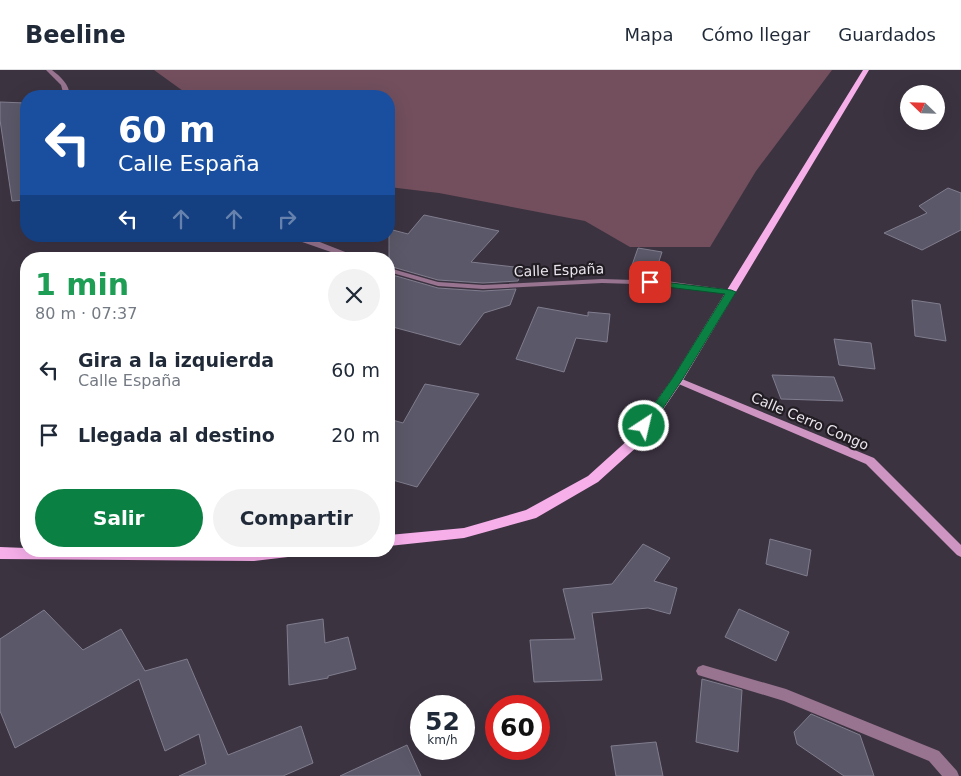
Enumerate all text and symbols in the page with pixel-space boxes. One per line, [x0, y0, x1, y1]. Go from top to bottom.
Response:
text: Beeline [25, 21, 126, 49]
text: Mapa [624, 24, 673, 45]
text: Cómo llegar [701, 24, 810, 45]
text: Guardados [838, 24, 936, 45]
north arrow [900, 85, 945, 130]
map controls [900, 85, 945, 130]
icon: left [35, 110, 100, 175]
text: 60 m [118, 110, 215, 150]
text: Calle España [118, 151, 260, 176]
icon: left [114, 205, 142, 233]
icon: ahead [167, 205, 195, 233]
icon: ahead [220, 205, 248, 233]
icon: right [273, 205, 301, 233]
street label: Calle España [514, 260, 604, 280]
pin [629, 261, 671, 303]
text: 1 min [35, 267, 129, 302]
icon: arrive [636, 268, 664, 296]
button: close [328, 269, 380, 321]
text: 80 m · 07:37 [35, 304, 137, 323]
text: Gira a la izquierda [78, 349, 274, 371]
icon: left [35, 356, 63, 384]
text: 60 m [331, 359, 380, 381]
text: Calle España [78, 371, 181, 390]
street label: Calle Cerro Congo [749, 389, 871, 453]
position arrow [617, 399, 669, 451]
icon: arrive [35, 421, 63, 449]
text: Llegada al destino [78, 424, 275, 446]
text: 20 m [331, 424, 380, 446]
button: Salir [35, 489, 203, 547]
button: Compartir [213, 489, 380, 547]
speed limit sign: 60 [485, 695, 550, 760]
text: 52 [425, 707, 460, 736]
text: km/h [427, 733, 458, 747]

